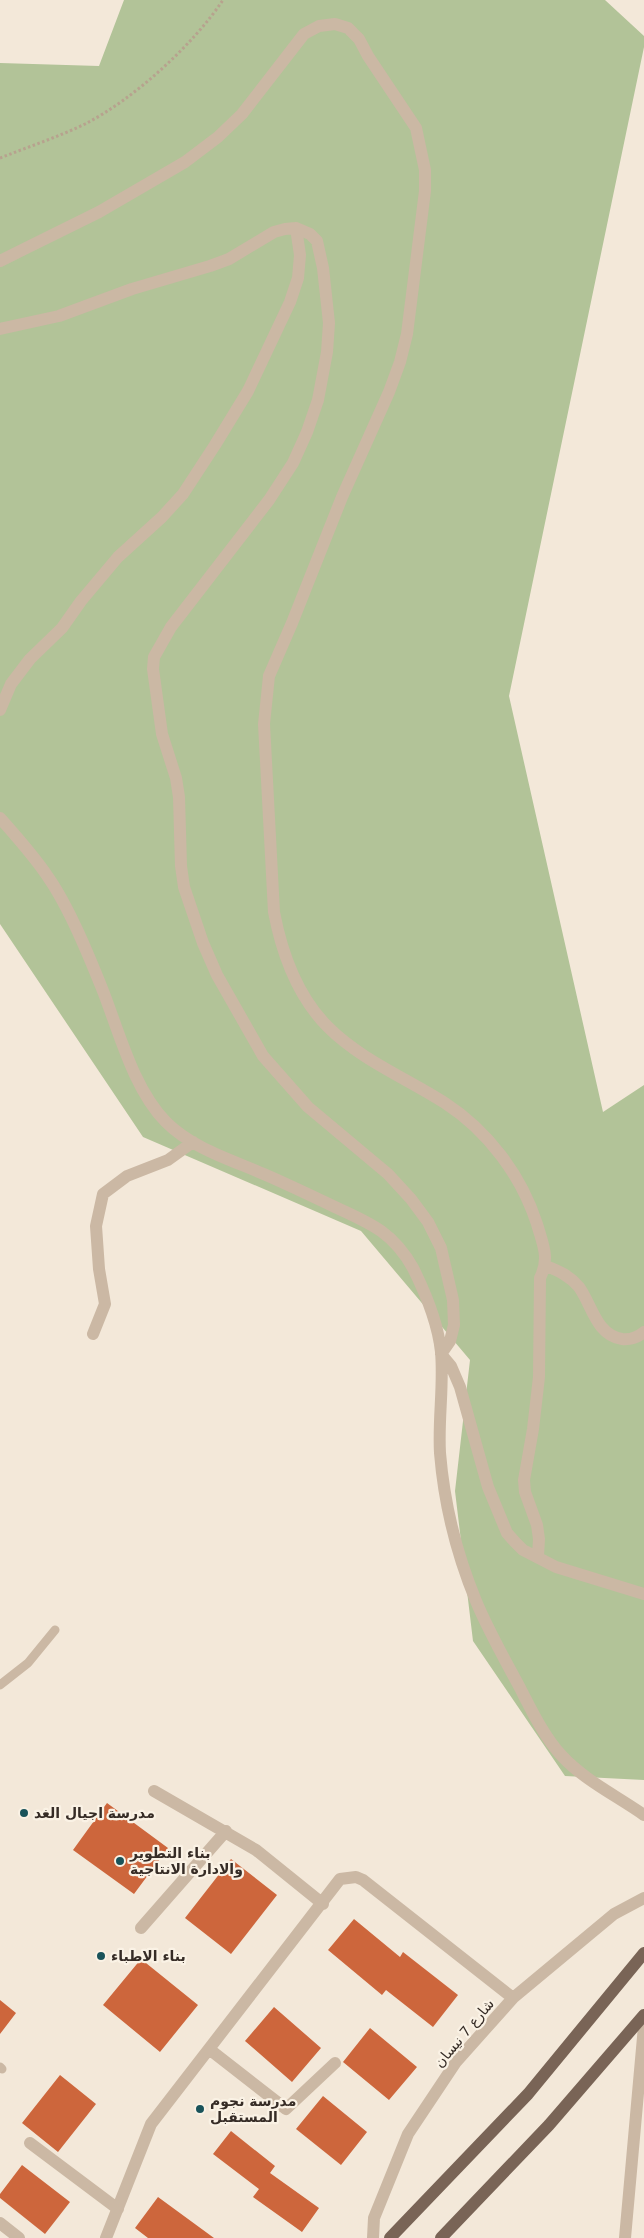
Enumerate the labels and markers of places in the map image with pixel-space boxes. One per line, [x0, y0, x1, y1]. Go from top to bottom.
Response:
place label: مدرسة اجيال الغد [34, 1805, 155, 1821]
marker: مدرسة اجيال الغد [18, 1807, 30, 1819]
place label: بناء التطوير والادارة الانتاجية [129, 1845, 243, 1878]
marker: بناء التطوير والادارة الانتاجية [114, 1855, 126, 1867]
place label: بناء الاطباء [111, 1948, 186, 1964]
marker: بناء الاطباء [95, 1950, 107, 1962]
place label: مدرسة نجوم المستقبل [210, 2093, 296, 2125]
marker: مدرسة نجوم المستقبل [194, 2103, 206, 2115]

